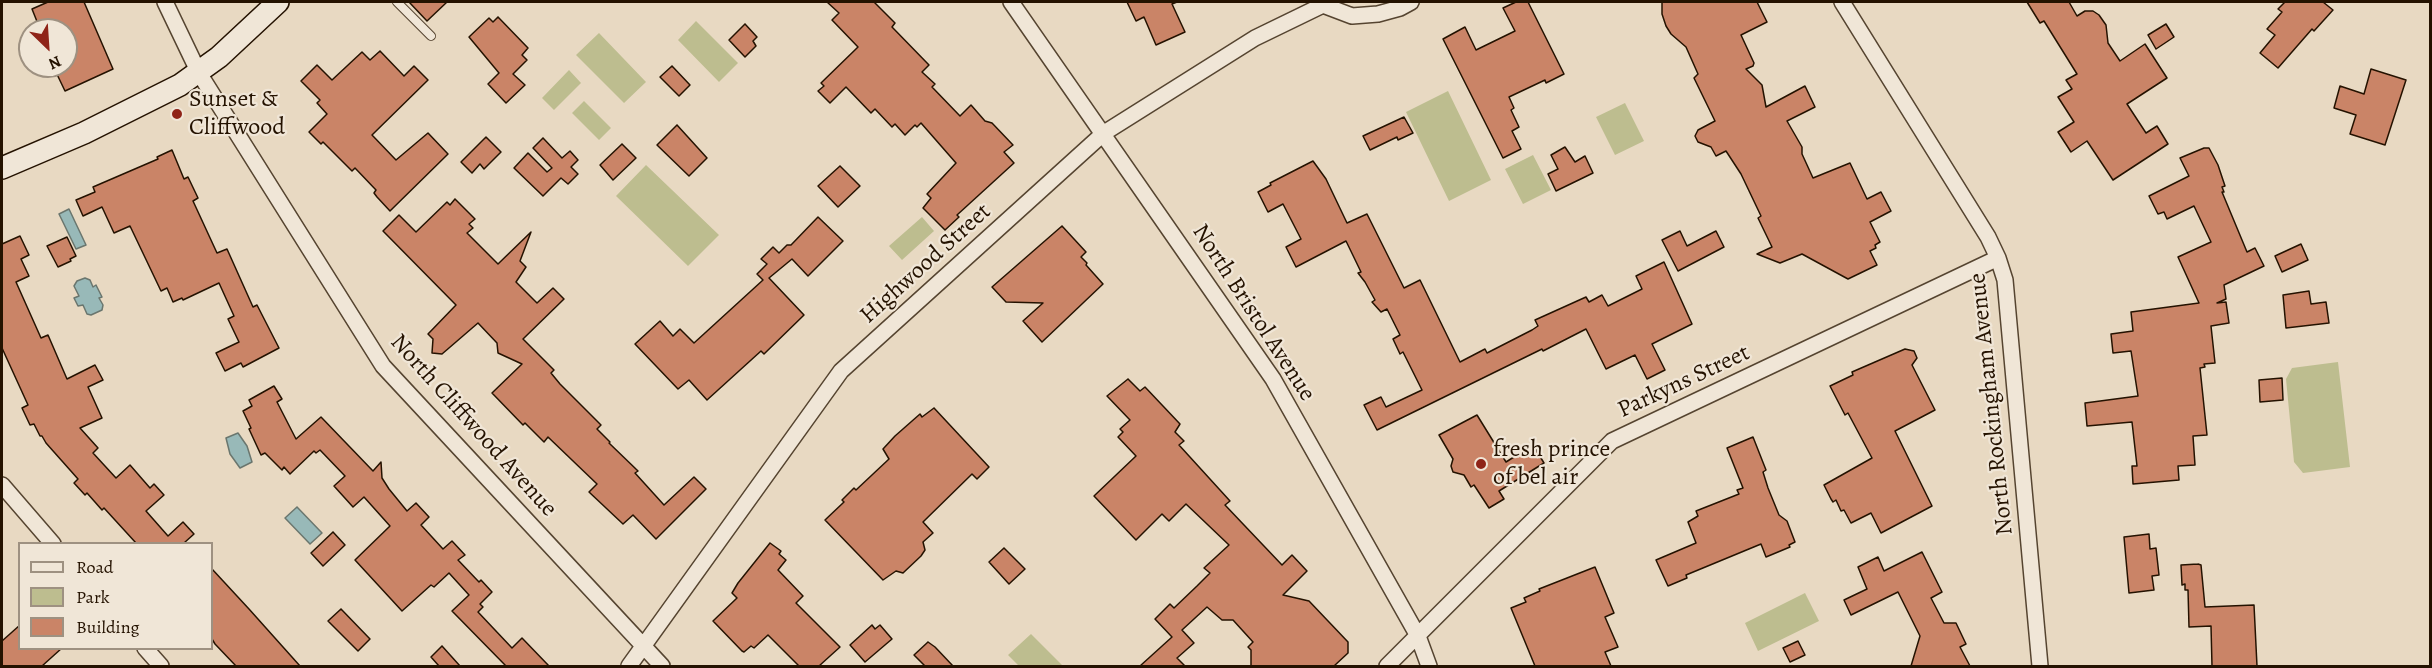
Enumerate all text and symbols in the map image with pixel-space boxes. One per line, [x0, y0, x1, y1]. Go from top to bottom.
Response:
north arrow [18, 18, 78, 78]
text: N [45, 50, 65, 75]
place label: Sunset & Cliffwood [189, 86, 285, 142]
marker: Sunset & Cliffwood [170, 107, 184, 121]
street label: Highwood Street [855, 198, 997, 330]
street label: North Bristol Avenue [1185, 219, 1321, 407]
street label: North Rockingham Avenue [1964, 271, 2020, 537]
street label: North Cliffwood Avenue [383, 329, 563, 523]
street label: Parkyns Street [1613, 339, 1755, 425]
place label: fresh prince of bel air [1493, 436, 1610, 492]
marker: fresh prince of bel air [1474, 457, 1488, 471]
legend [18, 542, 213, 650]
text: Road [76, 555, 113, 579]
text: Park [76, 585, 110, 609]
text: Building [76, 615, 140, 639]

